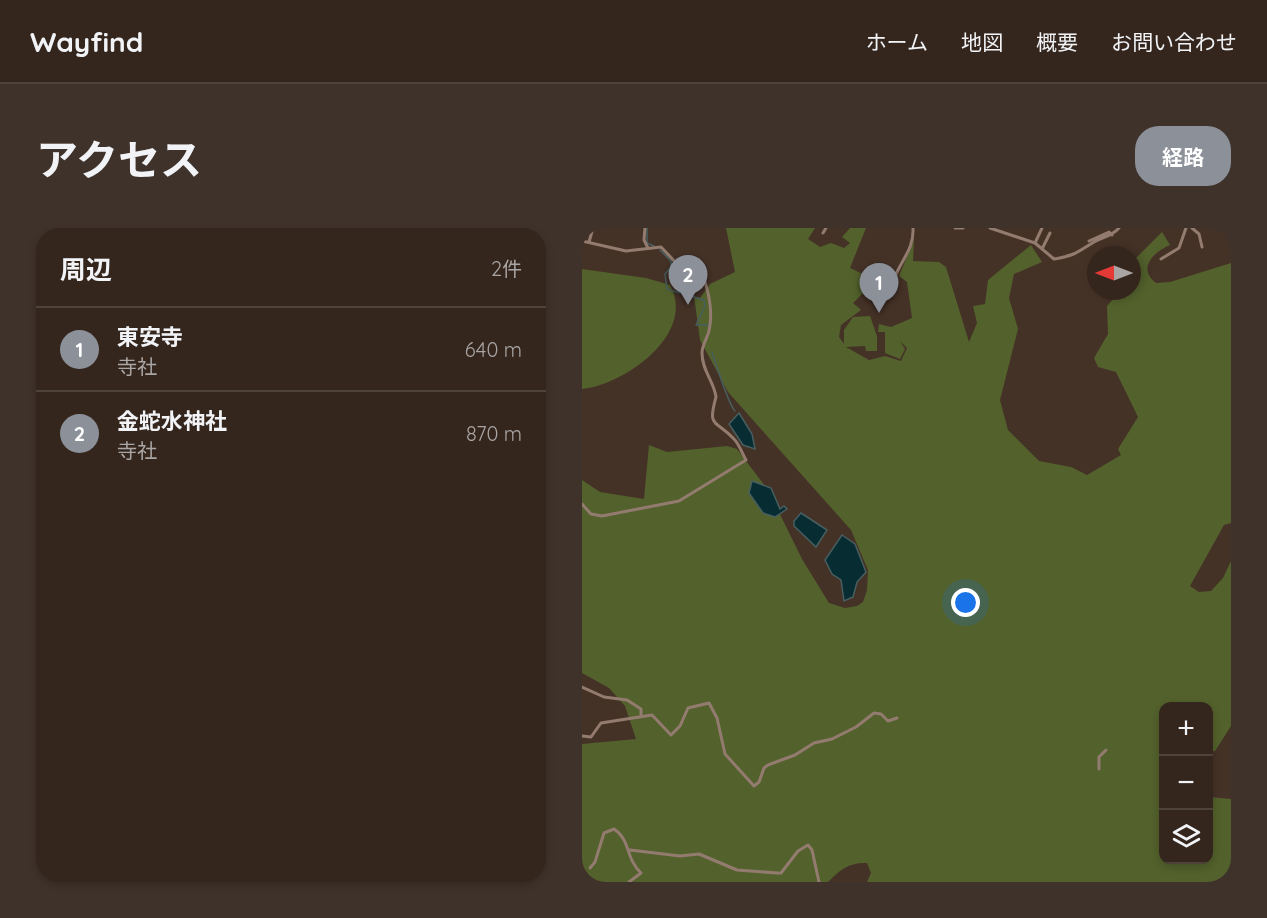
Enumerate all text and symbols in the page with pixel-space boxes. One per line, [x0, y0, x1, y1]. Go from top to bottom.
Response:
text: Wayfind [30, 24, 143, 59]
text: ホーム [866, 29, 928, 55]
text: 地図 [961, 29, 1003, 55]
text: 概要 [1036, 29, 1078, 55]
text: お問い合わせ [1111, 29, 1237, 55]
button: 経路 [1135, 126, 1231, 186]
text: アクセス [36, 133, 202, 186]
north arrow [1087, 246, 1141, 300]
text: 周辺 [60, 253, 112, 286]
text: 2件 [491, 256, 522, 281]
pin: 2 [668, 256, 708, 305]
pin: 1 [860, 264, 898, 313]
text: 東安寺 [117, 323, 183, 351]
text: 1 [76, 337, 83, 362]
text: 640 m [465, 337, 522, 362]
text: 寺社 [117, 354, 157, 379]
text: 金蛇水神社 [117, 407, 227, 435]
text: 2 [74, 421, 85, 446]
text: 870 m [466, 421, 522, 446]
text: 寺社 [117, 438, 157, 463]
your location [951, 588, 980, 617]
map controls [1159, 702, 1213, 864]
button: + [1159, 702, 1213, 756]
button: − [1159, 756, 1213, 810]
button: layers [1159, 810, 1213, 864]

